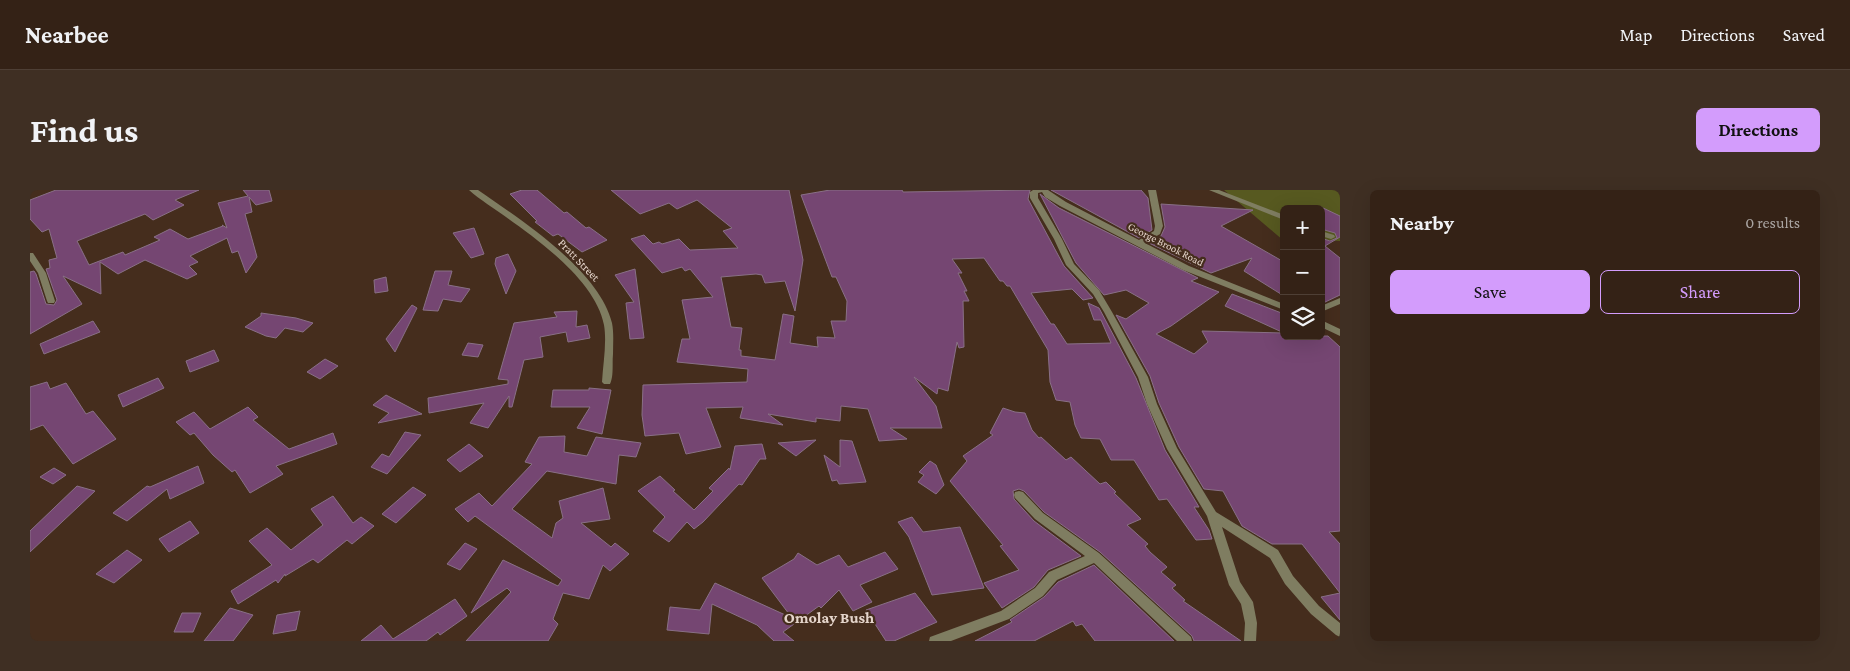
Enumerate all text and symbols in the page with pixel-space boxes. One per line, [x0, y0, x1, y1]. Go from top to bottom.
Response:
text: Nearbee [25, 21, 109, 48]
text: Map [1620, 25, 1652, 45]
text: Directions [1680, 25, 1755, 45]
text: Saved [1783, 25, 1825, 45]
button: Directions [1696, 108, 1820, 152]
text: Find us [30, 111, 138, 150]
map controls [1280, 205, 1325, 340]
button: + [1280, 205, 1325, 250]
text: Nearby [1390, 211, 1454, 235]
text: 0 results [1745, 214, 1800, 231]
street label: George Brook Road [1126, 220, 1206, 269]
street label: Pratt Street [555, 236, 603, 285]
button: − [1280, 250, 1325, 295]
button: Save [1390, 270, 1590, 314]
button: Share [1600, 270, 1800, 314]
button: layers [1280, 295, 1325, 340]
district label: Omolay Bush [784, 609, 874, 626]

